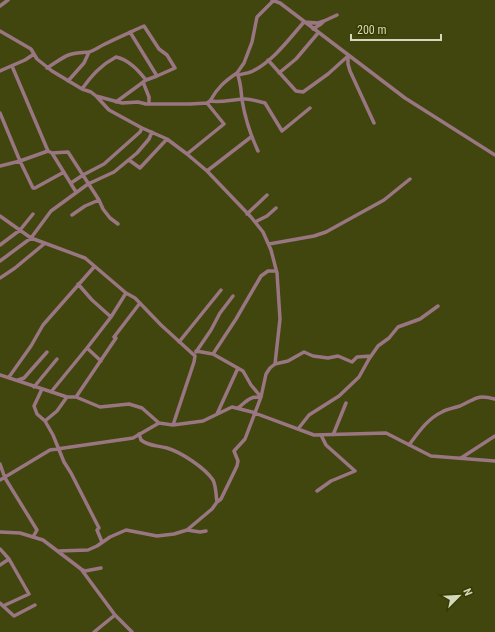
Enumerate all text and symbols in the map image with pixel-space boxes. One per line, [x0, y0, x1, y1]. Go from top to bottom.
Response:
scale bar [351, 16, 441, 42]
text: 200 m [357, 23, 387, 37]
north arrow [439, 576, 479, 616]
text: N [460, 586, 475, 598]

